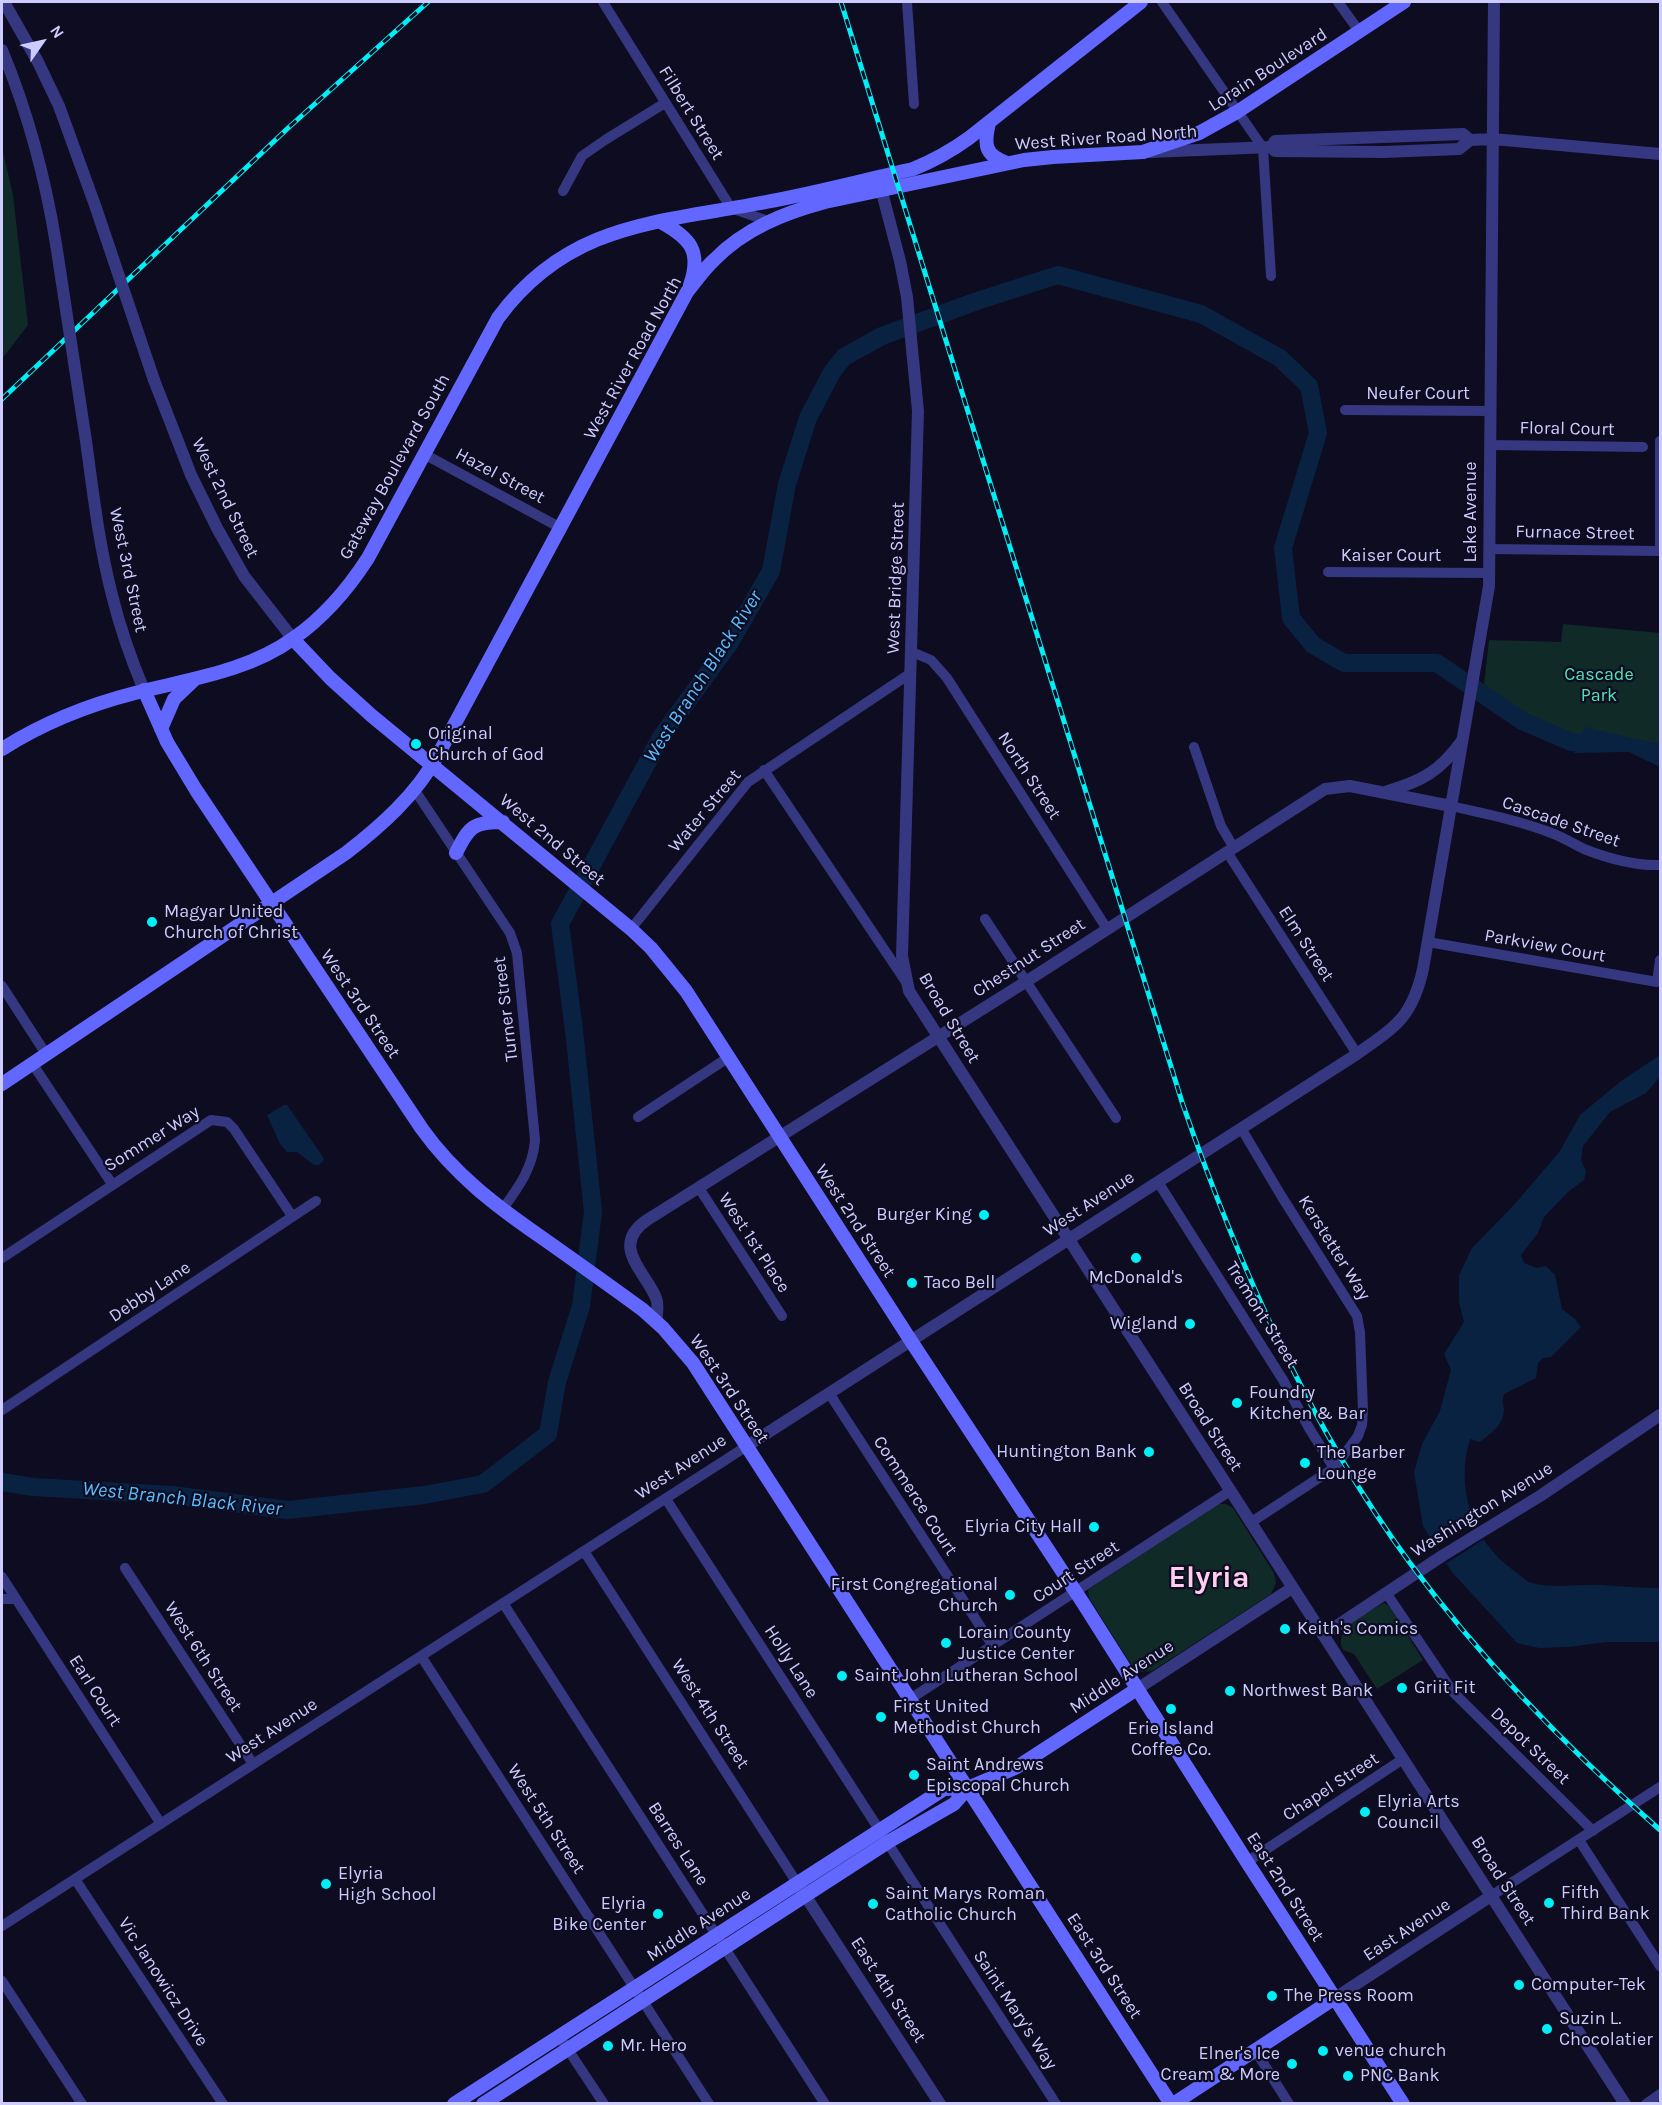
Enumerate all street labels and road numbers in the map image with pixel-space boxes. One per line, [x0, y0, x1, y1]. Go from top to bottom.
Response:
street label: Lorain Boulevard [1204, 23, 1332, 117]
street label: Filbert Street [654, 62, 728, 164]
street label: West River Road North [1014, 121, 1198, 155]
street label: West River Road North [579, 273, 687, 443]
street label: Gateway Boulevard South [335, 370, 455, 564]
street label: Neufer Court [1366, 383, 1470, 405]
street label: Floral Court [1519, 417, 1615, 441]
street label: West 2nd Street [187, 434, 263, 562]
street label: Hazel Street [451, 443, 549, 509]
street label: Lake Avenue [1460, 461, 1482, 563]
street label: West Bridge Street [883, 502, 909, 654]
street label: West 3rd Street [104, 506, 152, 634]
street label: Furnace Street [1515, 521, 1635, 545]
street label: Kaiser Court [1341, 545, 1441, 567]
street label: North Street [993, 728, 1065, 824]
street label: Water Street [664, 765, 746, 857]
street label: West 2nd Street [495, 790, 609, 890]
street label: Cascade Street [1499, 792, 1623, 852]
street label: Elm Street [1274, 902, 1338, 986]
street label: Chestnut Street [969, 914, 1089, 1002]
street label: Parkview Court [1483, 925, 1607, 967]
street label: West 3rd Street [316, 945, 404, 1063]
street label: Turner Street [489, 955, 523, 1063]
street label: Broad Street [914, 969, 984, 1067]
street label: Sommer Way [100, 1101, 204, 1177]
street label: West 2nd Street [810, 1160, 900, 1282]
street label: West Avenue [1039, 1166, 1139, 1242]
street label: West 1st Place [714, 1189, 794, 1297]
street label: Kerstetter Way [1293, 1192, 1375, 1304]
street label: Debby Lane [105, 1257, 195, 1327]
street label: Tremont Street [1221, 1258, 1303, 1372]
street label: West 3rd Street [685, 1330, 773, 1448]
street label: Broad Street [1173, 1378, 1247, 1476]
street label: West Avenue [631, 1429, 731, 1505]
street label: Commerce Court [868, 1432, 962, 1560]
street label: Washington Avenue [1407, 1458, 1557, 1562]
street label: Court Street [1029, 1536, 1123, 1608]
street label: West 6th Street [159, 1598, 247, 1716]
street label: Holly Lane [759, 1621, 823, 1703]
street label: Middle Avenue [1066, 1635, 1178, 1719]
street label: Earl Court [64, 1651, 126, 1731]
street label: West 4th Street [666, 1655, 754, 1773]
street label: West Avenue [222, 1693, 322, 1769]
street label: Depot Street [1486, 1703, 1574, 1789]
street label: Chapel Street [1279, 1748, 1383, 1826]
street label: West 5th Street [502, 1760, 590, 1878]
street label: Barres Lane [643, 1798, 713, 1890]
street label: East 2nd Street [1242, 1828, 1328, 1946]
street label: Broad Street [1466, 1832, 1540, 1930]
street label: Middle Avenue [643, 1883, 755, 1967]
street label: East Avenue [1359, 1894, 1455, 1966]
street label: East 3rd Street [1062, 1909, 1146, 2023]
street label: Vic Janowicz Drive [113, 1913, 213, 2051]
street label: East 4th Street [846, 1933, 930, 2047]
street label: Saint Mary's Way [968, 1946, 1062, 2074]

